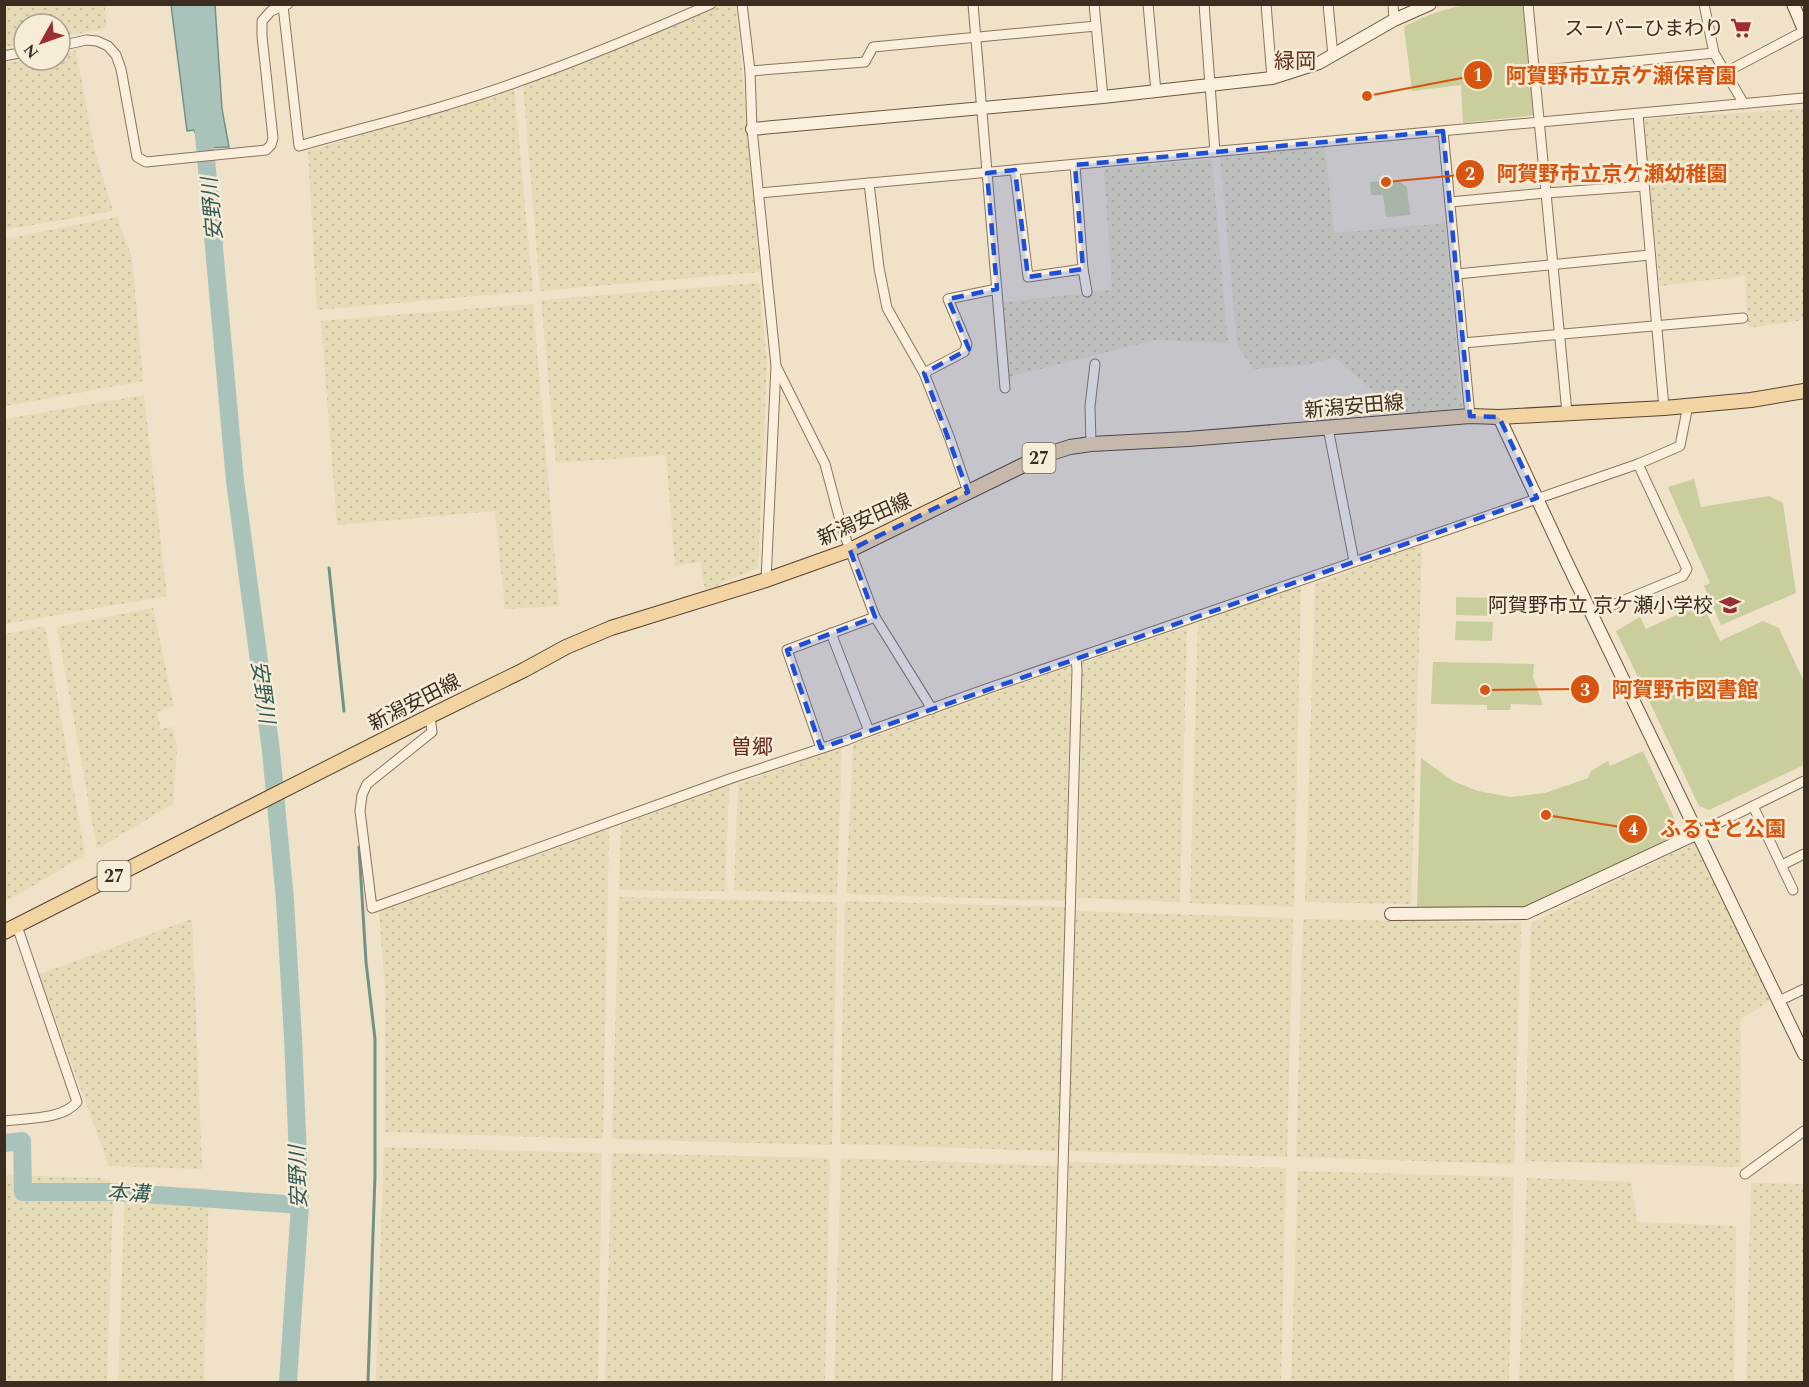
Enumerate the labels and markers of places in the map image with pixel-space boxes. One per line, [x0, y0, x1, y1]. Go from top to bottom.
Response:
place label: スーパーひまわり [1564, 14, 1724, 44]
supermarket icon: スーパーひまわり [1729, 16, 1753, 40]
callout: 阿賀野市立京ケ瀬保育園 [1463, 56, 1748, 95]
callout: 阿賀野市立京ケ瀬幼稚園 [1455, 154, 1740, 193]
place label: 阿賀野市立 京ケ瀬小学校 [1488, 591, 1713, 621]
school or university icon: 阿賀野市立 京ケ瀬小学校 [1718, 593, 1742, 617]
callout: 阿賀野市図書館 [1570, 670, 1771, 709]
callout: ふるさと公園 [1618, 809, 1798, 848]

